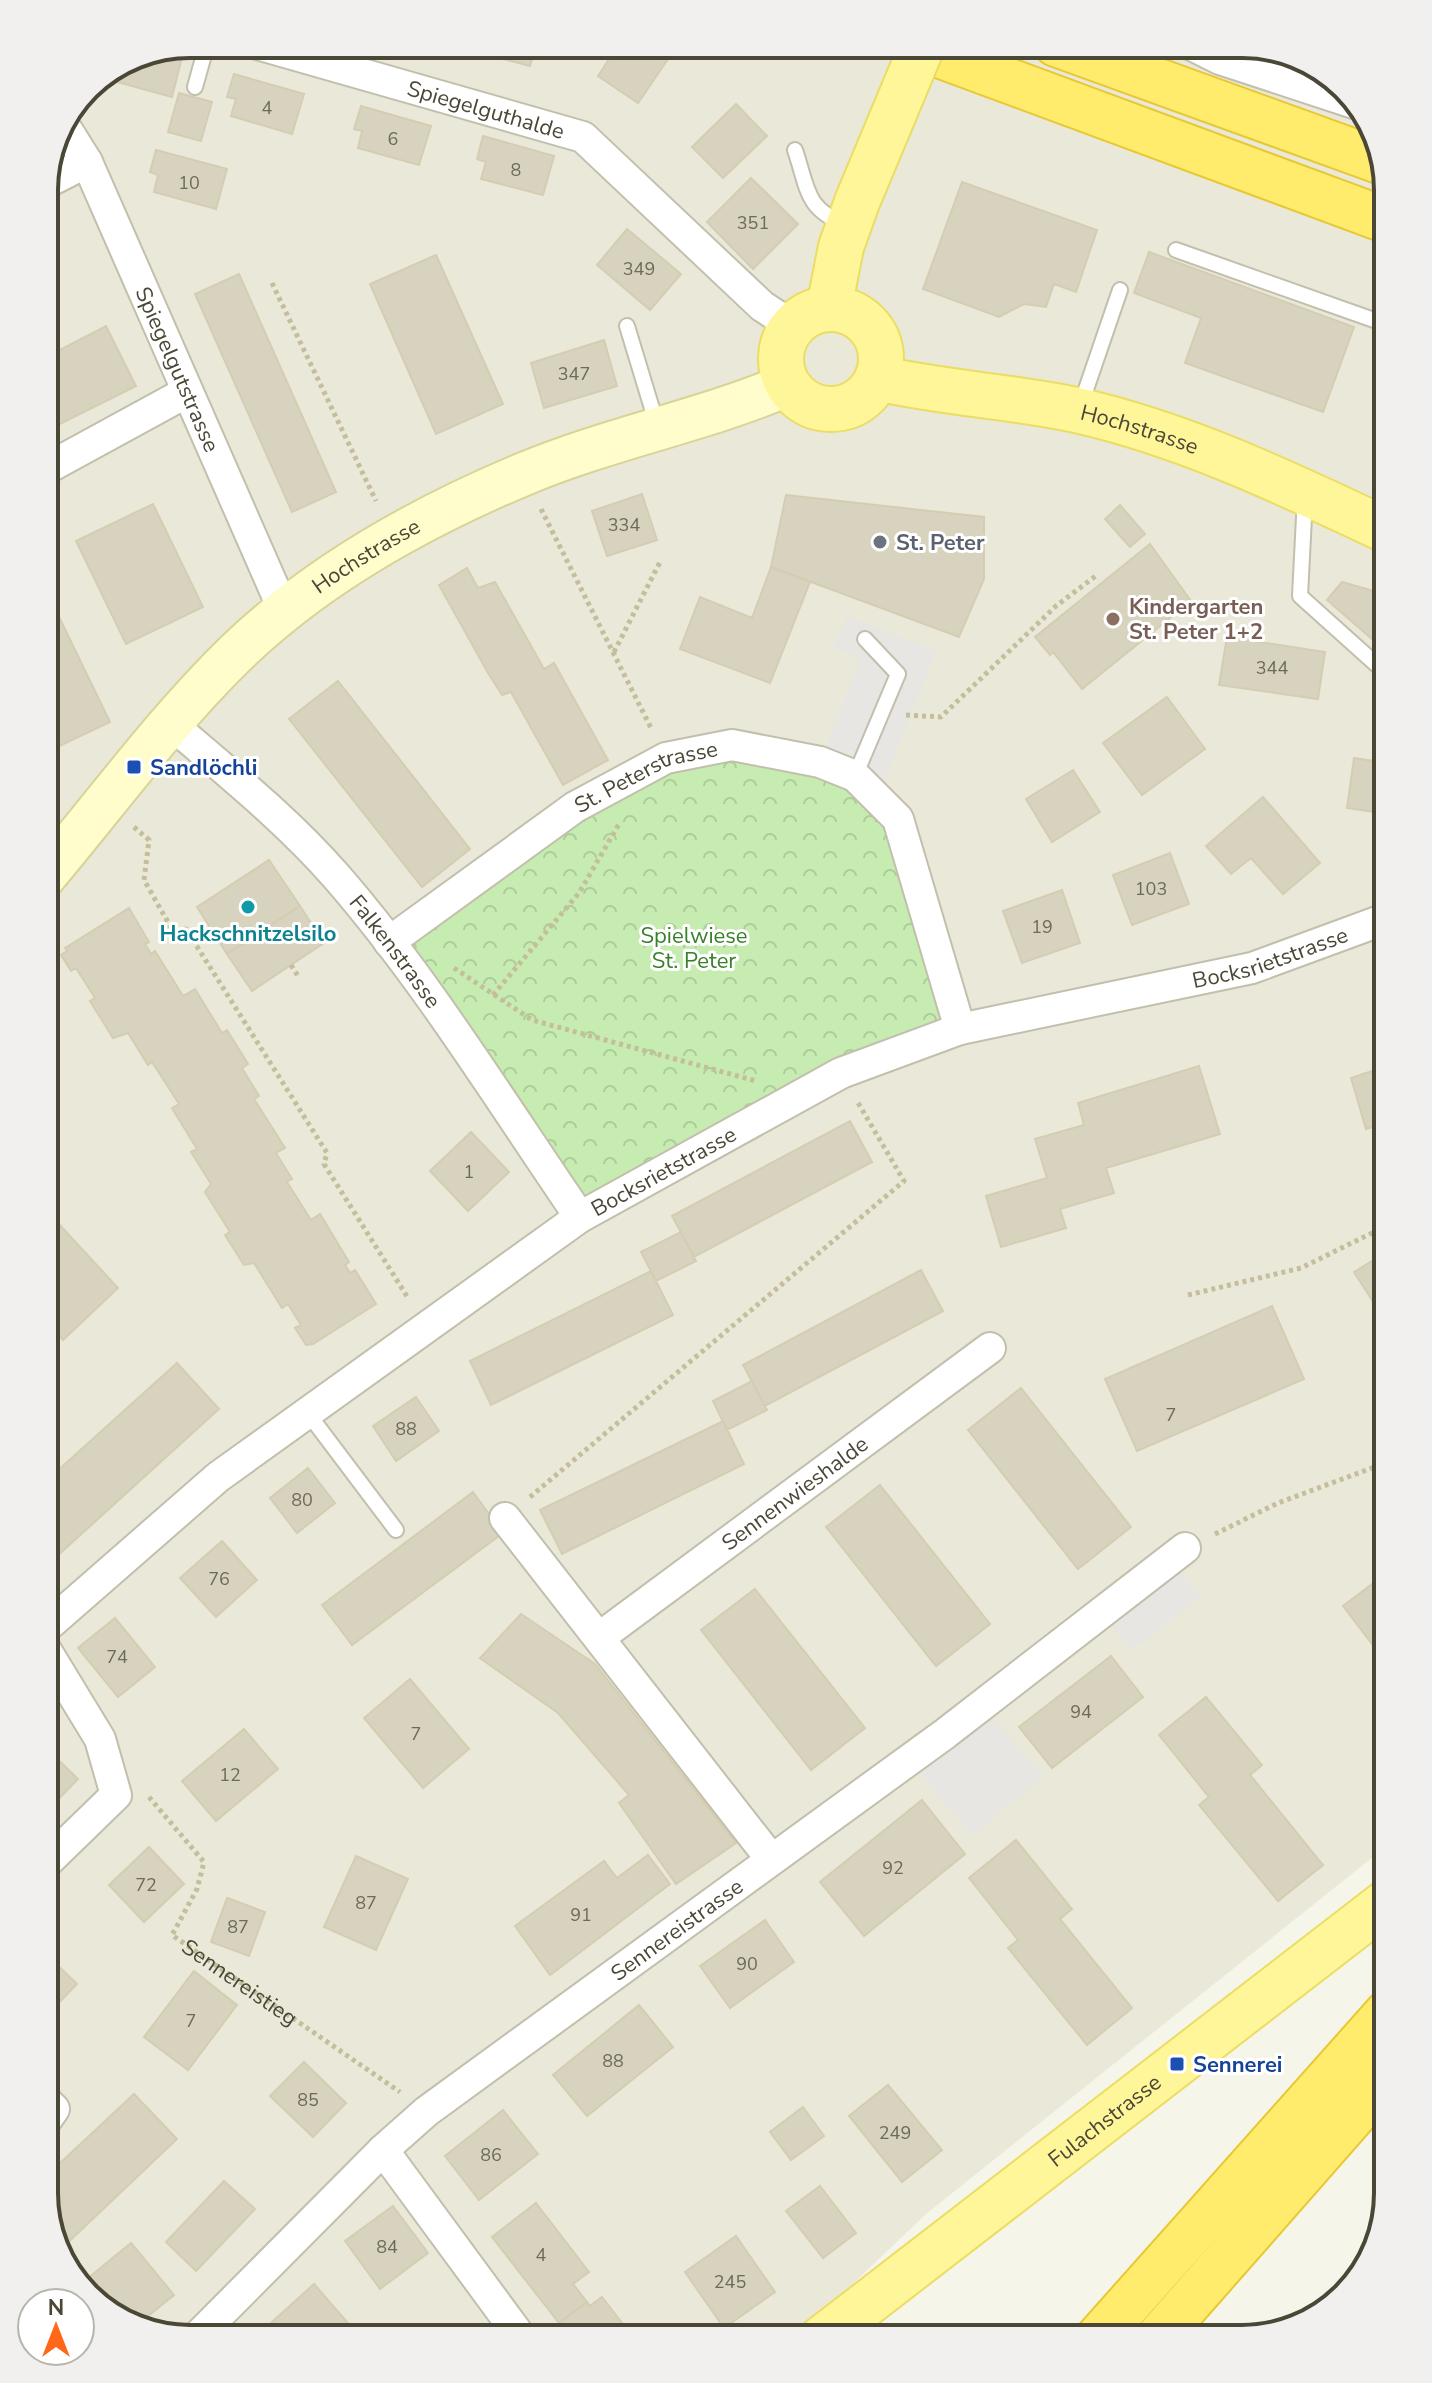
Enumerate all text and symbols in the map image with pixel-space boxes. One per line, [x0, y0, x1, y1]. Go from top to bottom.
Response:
street label: Spiegelguthalde [403, 74, 568, 147]
house number: 4 [262, 96, 273, 120]
house number: 6 [388, 127, 398, 151]
house number: 8 [511, 158, 521, 182]
house number: 10 [178, 171, 200, 195]
house number: 351 [737, 211, 769, 235]
house number: 349 [623, 257, 655, 281]
street label: Spiegelgutstrasse [128, 282, 226, 457]
house number: 347 [558, 362, 590, 386]
street label: Hochstrasse [1077, 398, 1203, 462]
street label: Hochstrasse [306, 512, 426, 601]
house number: 334 [608, 513, 640, 537]
place label: St. Peter [896, 528, 985, 558]
marker: St. Peter [871, 533, 889, 551]
place label: Kindergarten St. Peter 1+2 [1129, 592, 1263, 647]
marker: Kindergarten St. Peter 1+2 [1104, 610, 1122, 628]
house number: 344 [1256, 656, 1288, 680]
street label: St. Peterstrasse [569, 734, 720, 821]
place label: Sandlöchli [150, 753, 257, 783]
marker: Sandlöchli [125, 758, 143, 776]
house number: 103 [1135, 877, 1167, 901]
street label: Falkenstrasse [342, 889, 448, 1015]
marker: Hackschnitzelsilo [239, 898, 257, 916]
house number: 19 [1031, 915, 1053, 939]
place label: Hackschnitzelsilo [160, 919, 336, 949]
street label: Bocksrietstrasse [1190, 920, 1352, 996]
park label: Spielwiese St. Peter [640, 921, 748, 976]
street label: Bocksrietstrasse [586, 1120, 742, 1224]
house number: 1 [464, 1160, 474, 1184]
house number: 7 [1166, 1403, 1176, 1427]
house number: 88 [395, 1417, 417, 1441]
street label: Sennenwieshalde [716, 1429, 874, 1558]
house number: 80 [291, 1488, 313, 1512]
house number: 76 [208, 1567, 230, 1591]
house number: 74 [106, 1645, 128, 1669]
house number: 94 [1070, 1700, 1092, 1724]
house number: 7 [411, 1722, 421, 1746]
house number: 12 [219, 1763, 241, 1787]
house number: 92 [882, 1856, 904, 1880]
street label: Sennereistrasse [605, 1872, 749, 1988]
house number: 72 [135, 1873, 157, 1897]
house number: 87 [355, 1891, 377, 1915]
house number: 91 [570, 1903, 592, 1927]
house number: 87 [227, 1915, 249, 1939]
street label: Sennereistieg [176, 1932, 303, 2033]
house number: 90 [736, 1952, 758, 1976]
house number: 7 [186, 2009, 196, 2033]
house number: 88 [602, 2049, 624, 2073]
place label: Sennerei [1193, 2050, 1282, 2080]
marker: Sennerei [1168, 2055, 1186, 2073]
street label: Fulachstrasse [1042, 2068, 1168, 2174]
house number: 85 [297, 2088, 319, 2112]
house number: 249 [879, 2121, 911, 2145]
house number: 86 [480, 2143, 502, 2167]
house number: 84 [376, 2235, 398, 2259]
house number: 4 [536, 2243, 547, 2267]
house number: 245 [714, 2270, 746, 2294]
north arrow [16, 2287, 96, 2367]
text: N [48, 2293, 64, 2323]

